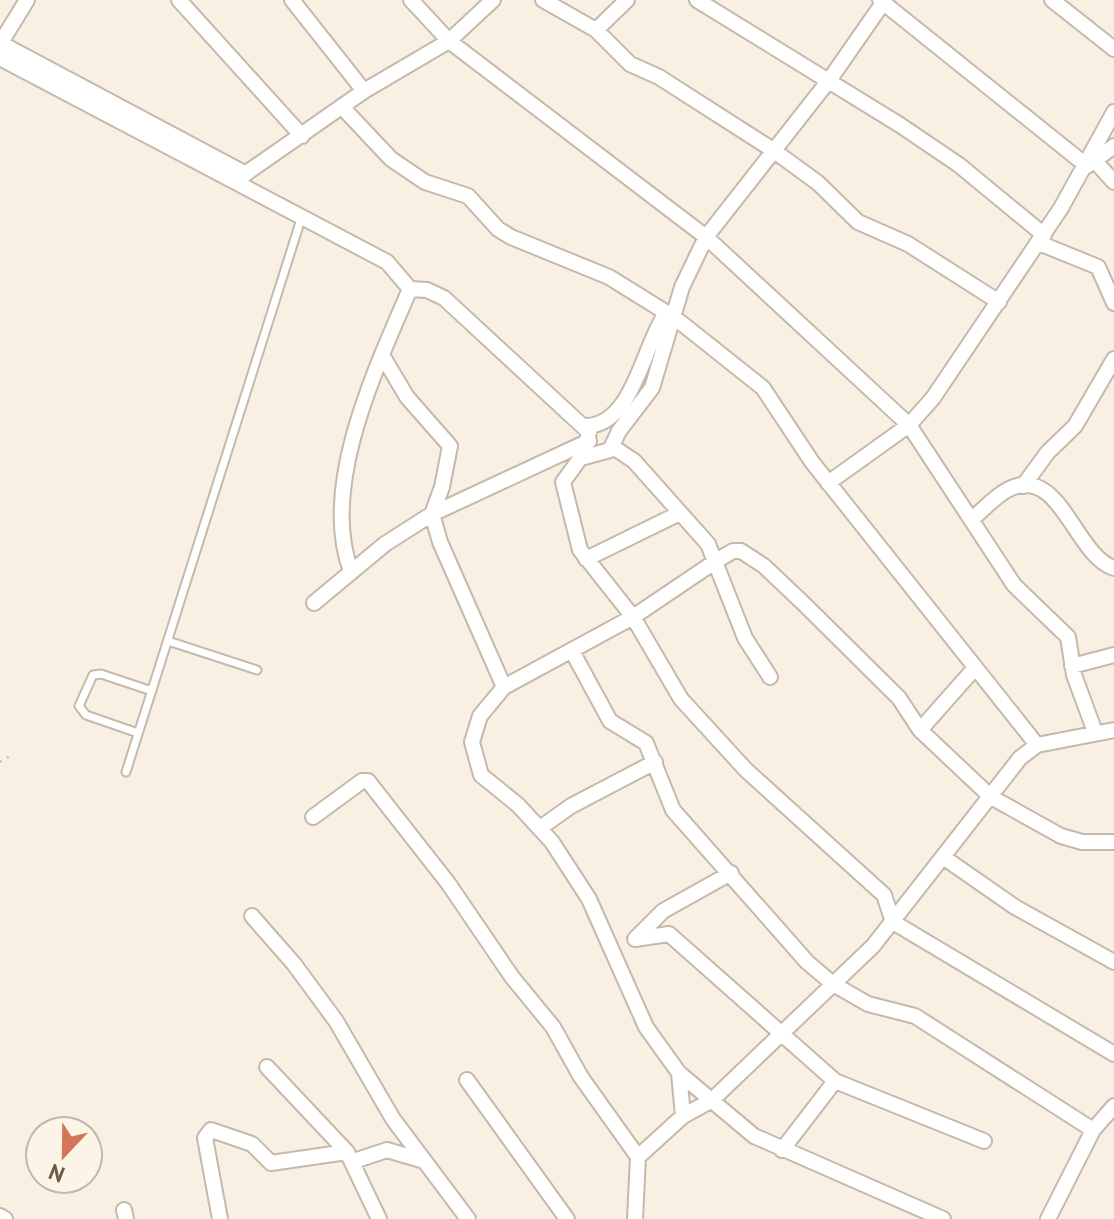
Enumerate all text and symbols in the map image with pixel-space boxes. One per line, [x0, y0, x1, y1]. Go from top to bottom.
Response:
north arrow [24, 1115, 104, 1195]
text: N [45, 1158, 68, 1189]

